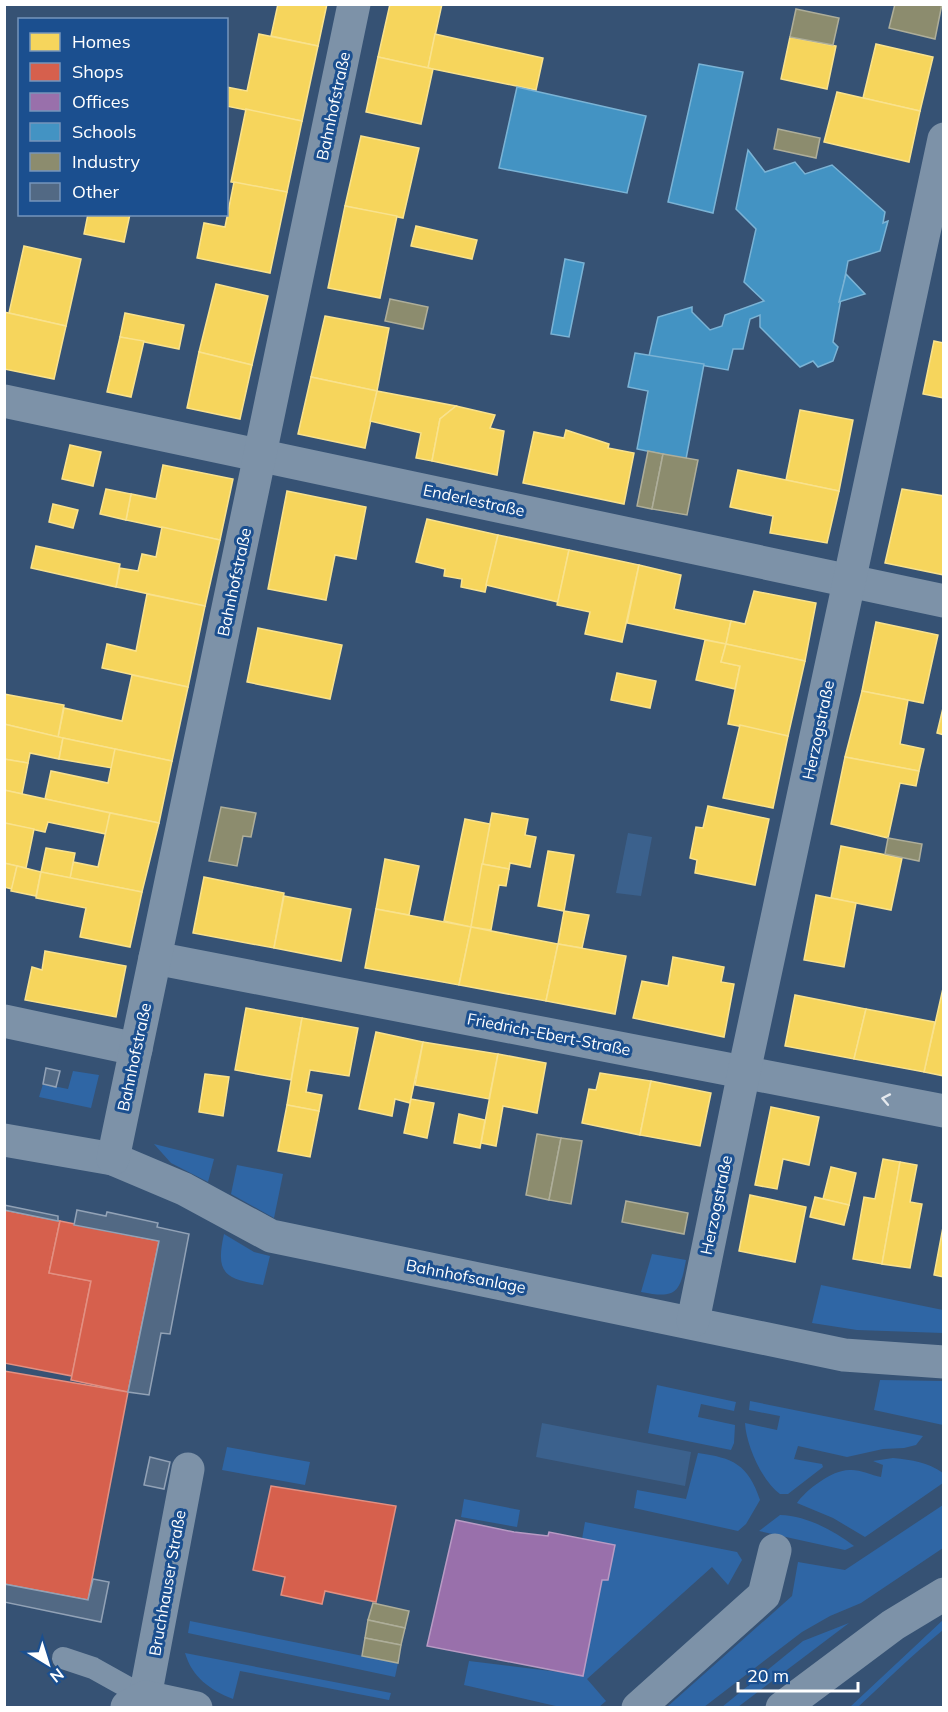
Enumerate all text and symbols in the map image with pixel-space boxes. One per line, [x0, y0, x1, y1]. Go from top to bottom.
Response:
legend [18, 18, 228, 216]
text: Homes [72, 30, 131, 53]
street label: Bahnhofstraße [312, 50, 354, 162]
text: Shops [72, 60, 124, 83]
text: Offices [72, 90, 130, 113]
text: Schools [72, 120, 137, 143]
text: Industry [72, 150, 141, 173]
text: Other [72, 180, 120, 203]
street label: Enderlestraße [422, 480, 526, 520]
street label: Bahnhofstraße [213, 526, 255, 638]
street label: Herzogstraße [798, 678, 838, 782]
street label: Bahnhofstraße [113, 1001, 155, 1113]
street label: Friedrich-Ebert-Straße [466, 1008, 632, 1060]
one-way arrow [881, 1093, 891, 1106]
street label: Herzogstraße [696, 1153, 736, 1257]
street label: Bahnhofsanlage [404, 1255, 528, 1297]
street label: Bruchhauser Straße [144, 1509, 190, 1657]
north arrow [18, 1634, 78, 1694]
scale bar [738, 1655, 858, 1693]
text: N [46, 1664, 68, 1687]
text: 20 m [747, 1664, 789, 1687]

